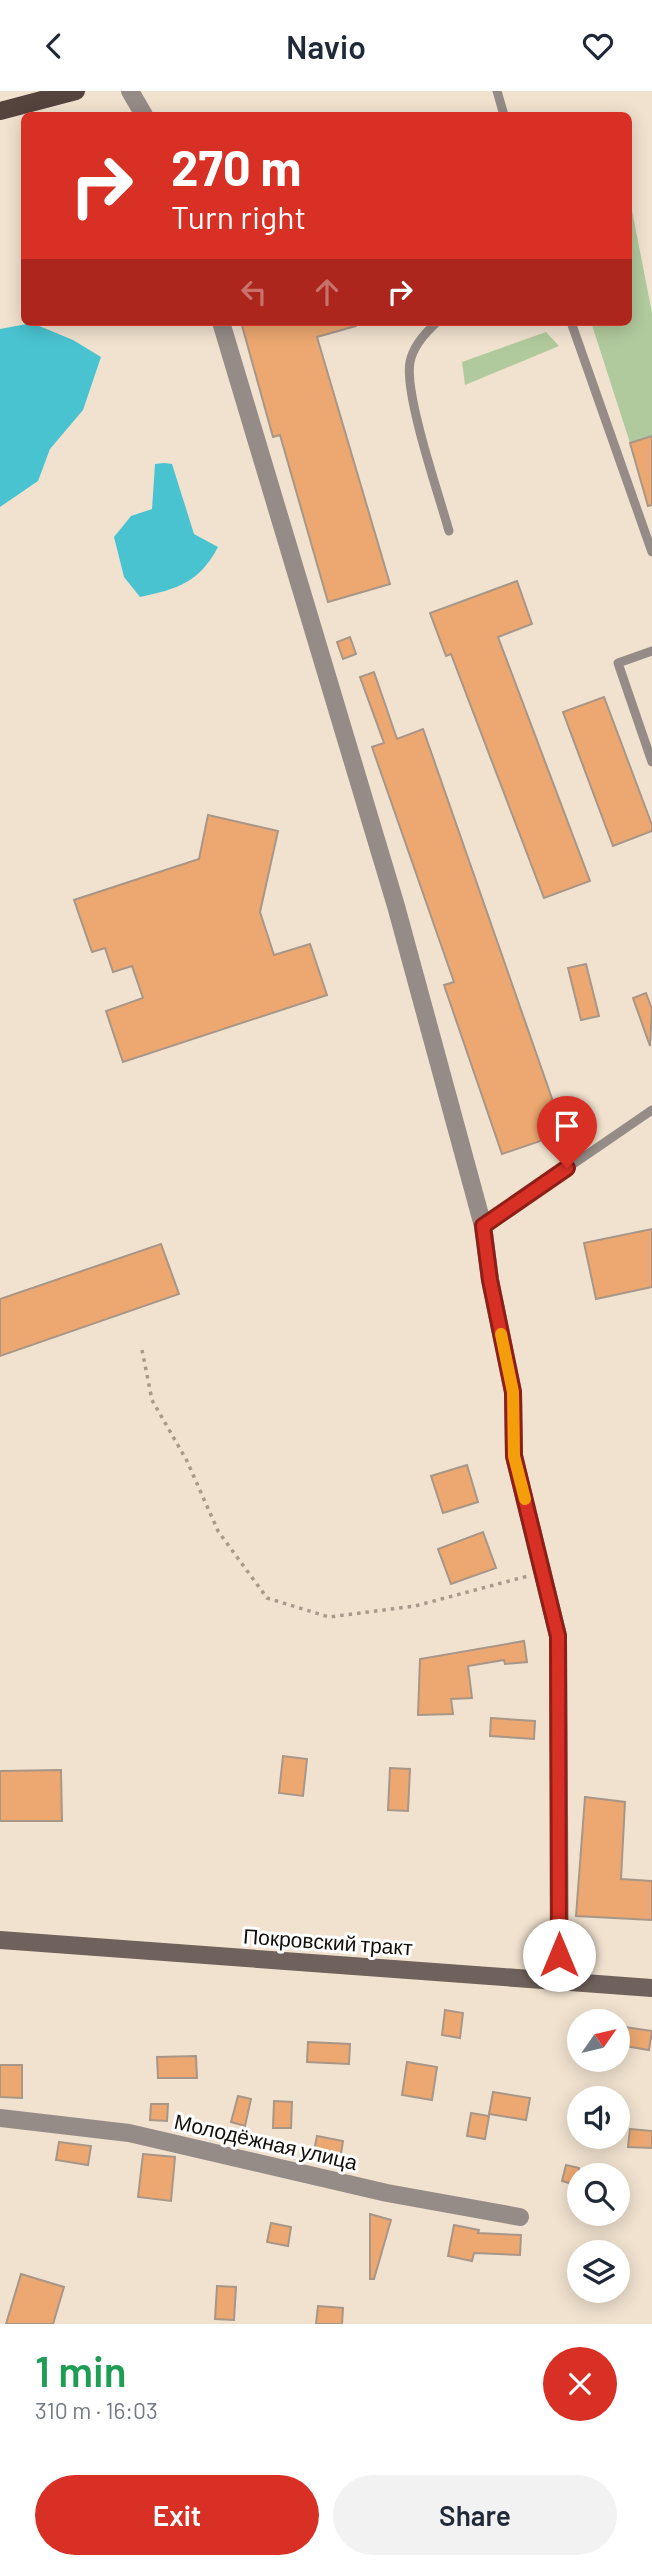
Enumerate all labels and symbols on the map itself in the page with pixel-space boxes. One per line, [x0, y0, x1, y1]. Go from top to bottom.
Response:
pin [537, 1096, 597, 1168]
position arrow [522, 1918, 596, 1992]
street label: Покровский тракт [243, 1923, 414, 1959]
north arrow [567, 2009, 630, 2072]
street label: Молодёжная улица [172, 2108, 360, 2174]

